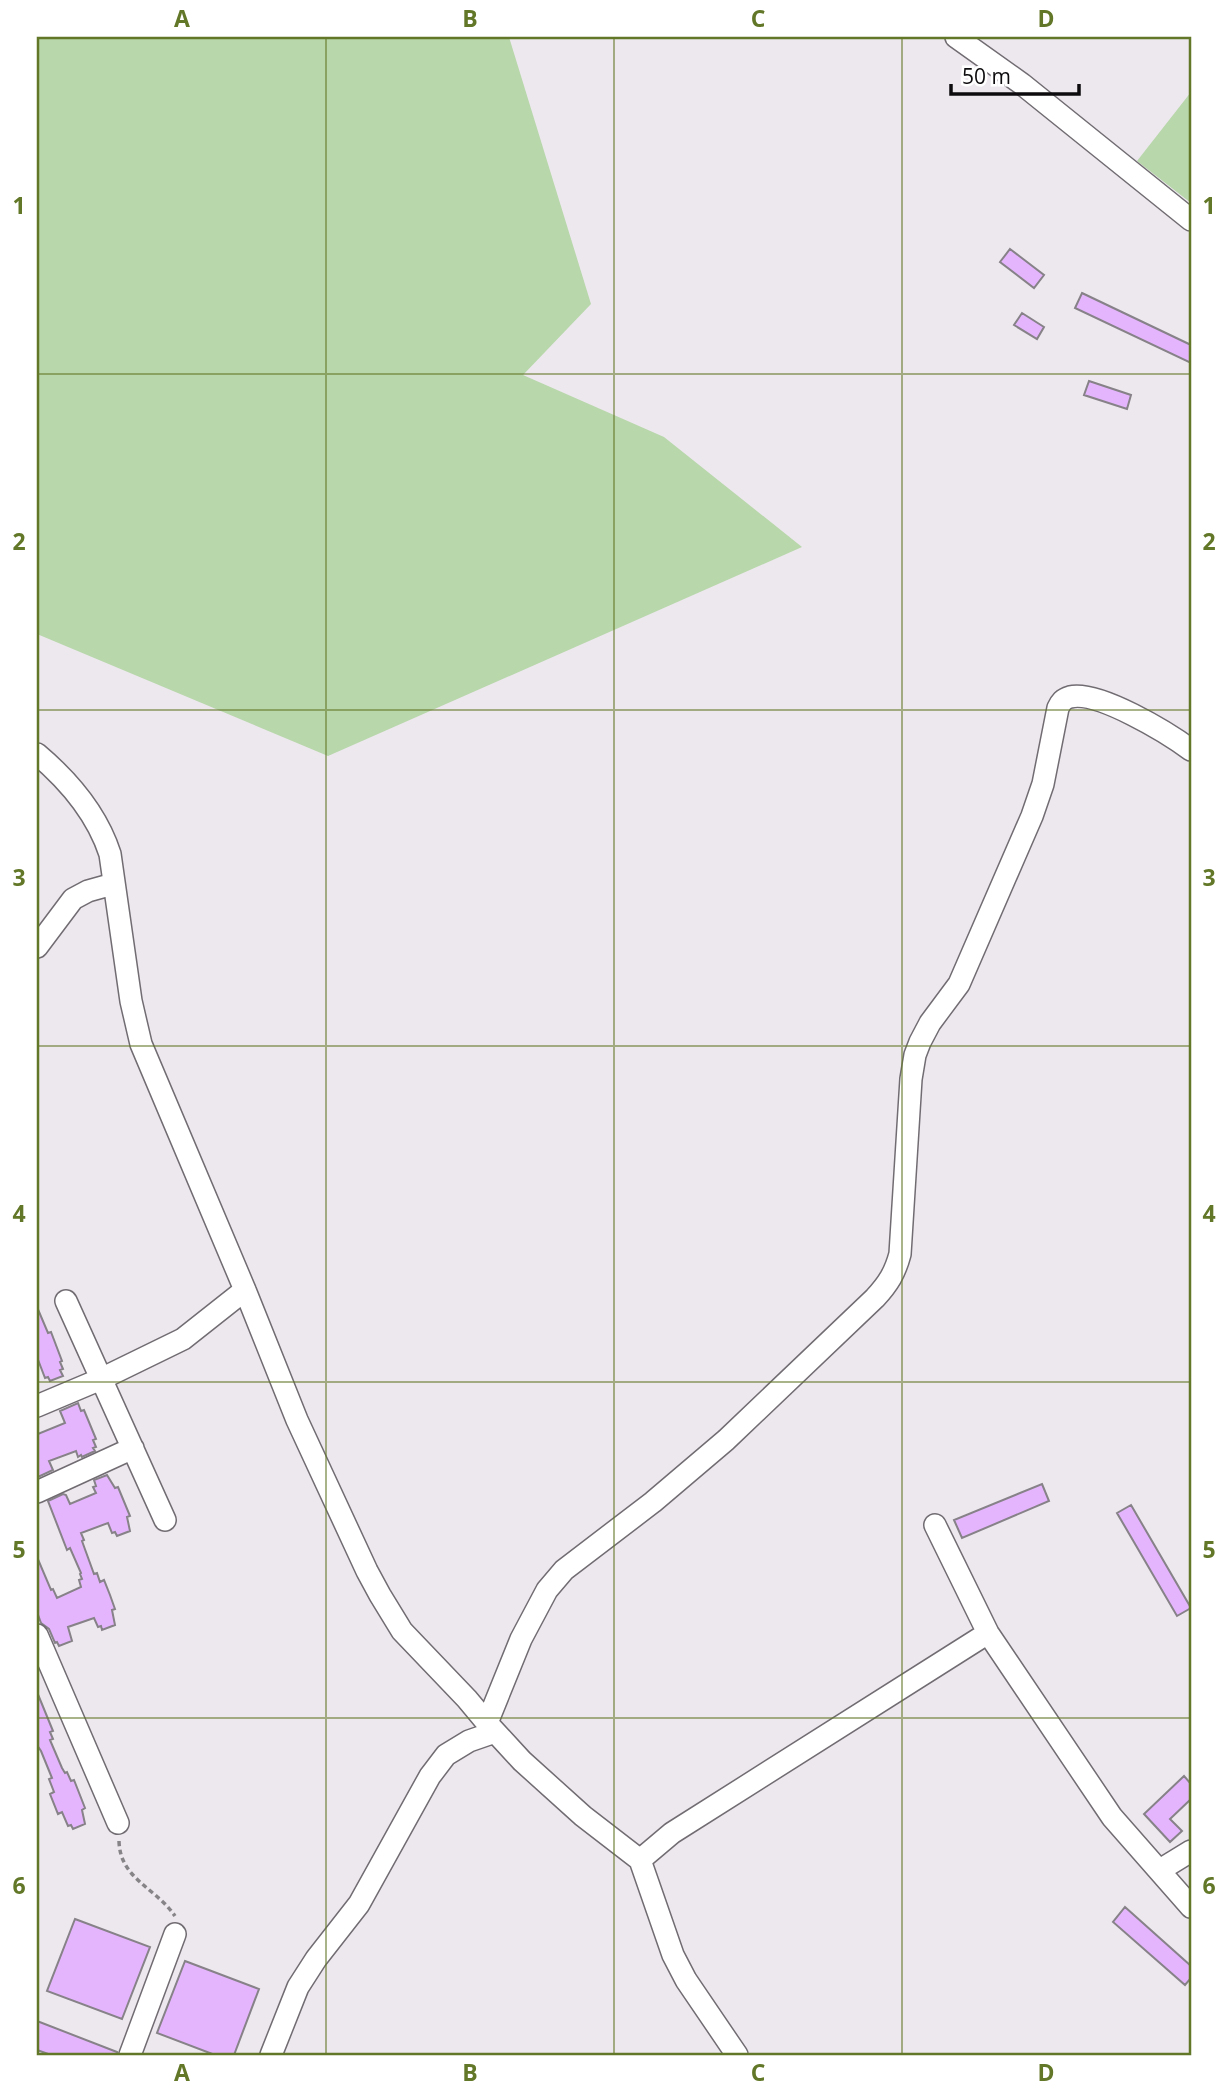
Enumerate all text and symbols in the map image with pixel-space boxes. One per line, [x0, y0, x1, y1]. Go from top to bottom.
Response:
text: A [174, 2, 190, 34]
text: B [462, 2, 478, 34]
text: C [751, 2, 765, 34]
text: D [1037, 2, 1055, 34]
scale bar [951, 52, 1079, 96]
text: 50 m [962, 62, 1011, 90]
text: 1 [12, 189, 26, 221]
text: 1 [1202, 189, 1216, 221]
text: 2 [12, 525, 26, 557]
text: 2 [1202, 525, 1216, 557]
text: 3 [12, 861, 26, 893]
text: 3 [1202, 861, 1216, 893]
text: 4 [12, 1197, 26, 1229]
text: 4 [1202, 1197, 1216, 1229]
text: 5 [12, 1533, 26, 1565]
text: 5 [1202, 1533, 1216, 1565]
text: 6 [12, 1869, 26, 1901]
text: 6 [1202, 1869, 1216, 1901]
text: A [174, 2056, 190, 2088]
text: B [462, 2056, 478, 2088]
text: C [751, 2056, 765, 2088]
text: D [1037, 2056, 1055, 2088]

